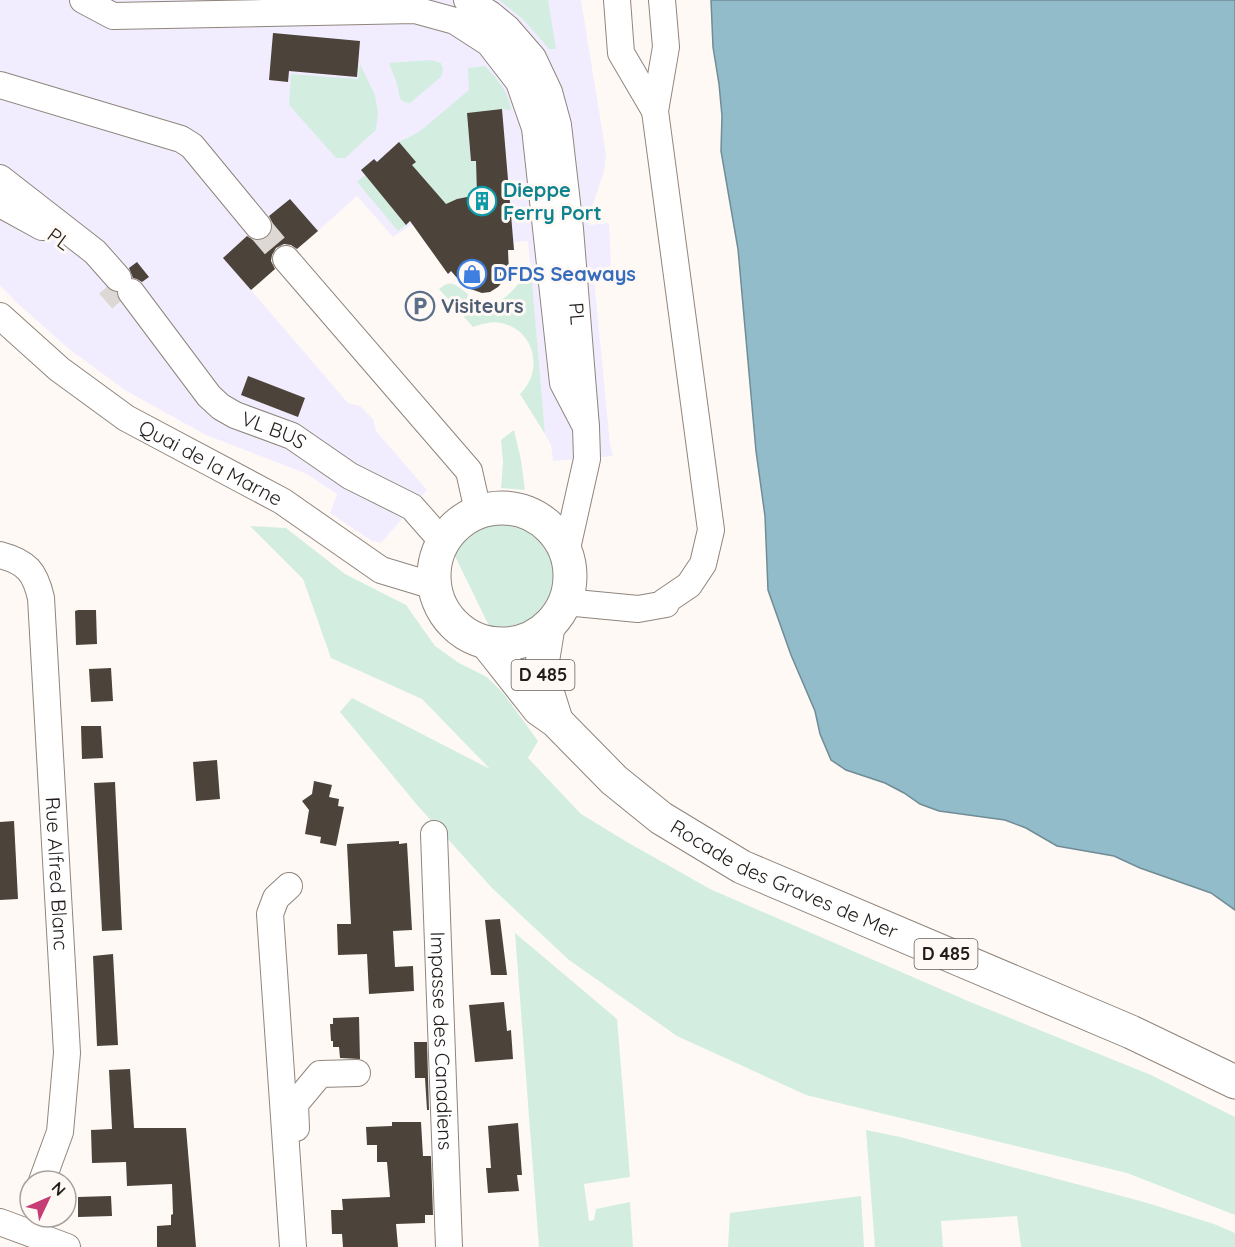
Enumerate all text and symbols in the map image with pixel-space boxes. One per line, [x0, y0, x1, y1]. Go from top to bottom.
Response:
place label: Dieppe Ferry Port [503, 177, 602, 225]
building icon: Dieppe Ferry Port [466, 185, 498, 217]
street label: PL [43, 222, 76, 256]
shop icon: DFDS Seaways [456, 258, 488, 290]
place label: DFDS Seaways [493, 261, 636, 286]
parking icon: Visiteurs [404, 290, 436, 322]
place label: Visiteurs [441, 293, 524, 318]
street label: PL [564, 301, 591, 326]
street label: VL BUS [238, 405, 312, 454]
street label: Quai de la Marne [135, 414, 287, 511]
road number: D 485 [512, 660, 574, 690]
street label: Rue Alfred Blanc [40, 796, 74, 951]
street label: Rocade des Graves de Mer [666, 814, 902, 944]
street label: Impasse des Canadiens [426, 931, 458, 1151]
road number: D 485 [914, 939, 978, 969]
north arrow [18, 1169, 78, 1229]
text: N [48, 1177, 70, 1200]

